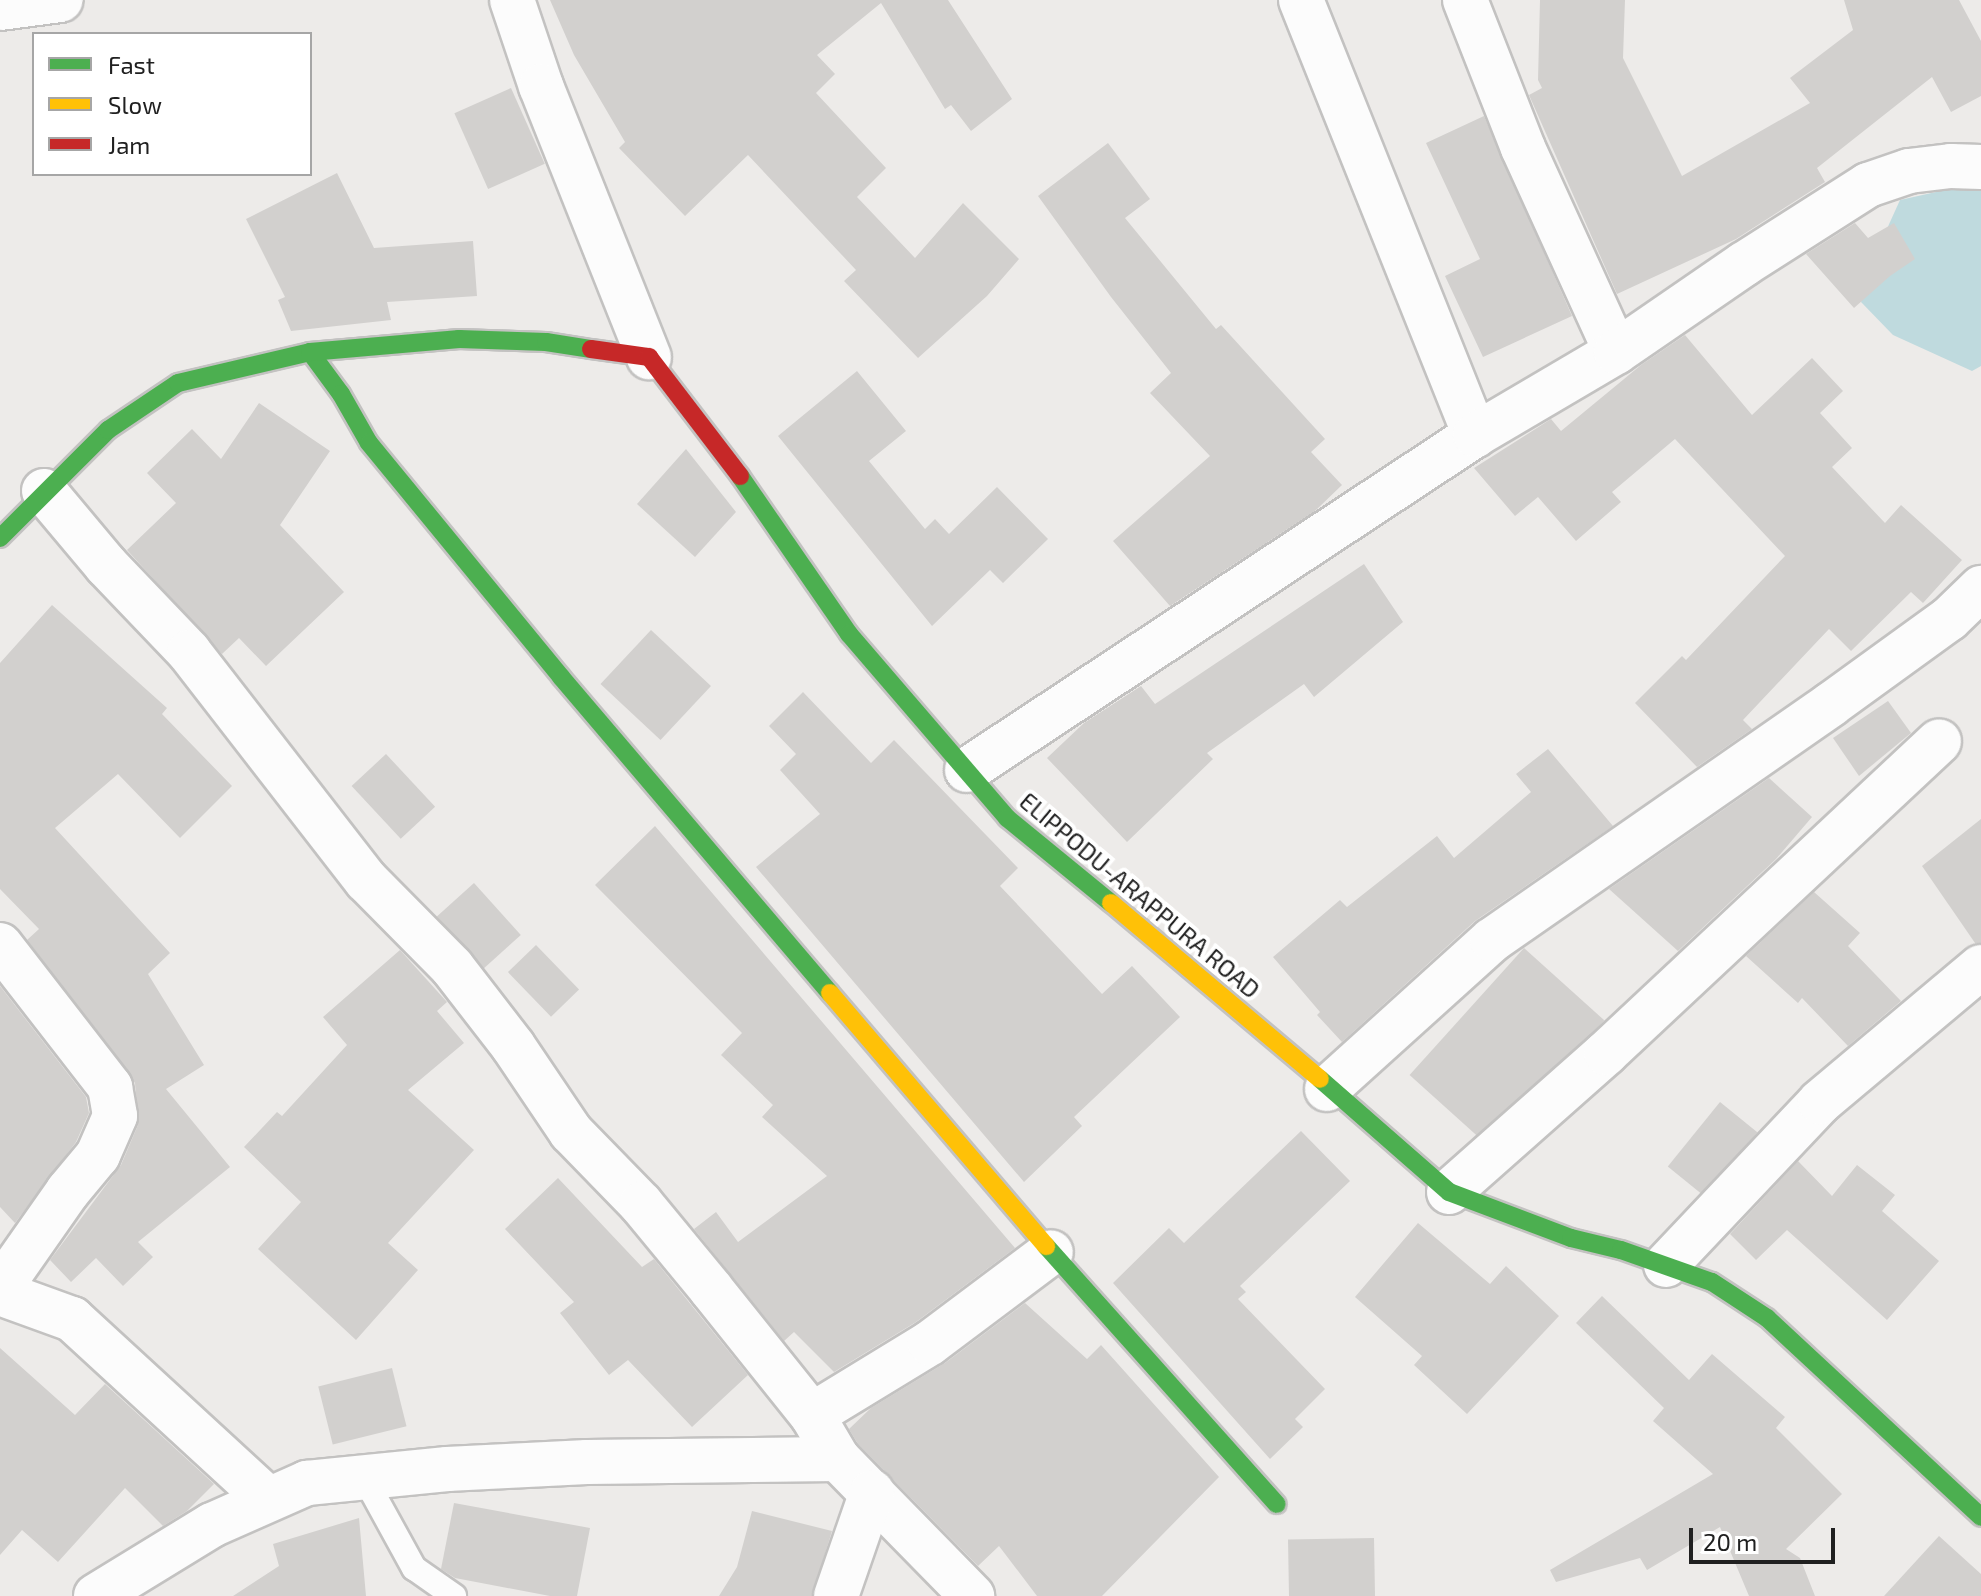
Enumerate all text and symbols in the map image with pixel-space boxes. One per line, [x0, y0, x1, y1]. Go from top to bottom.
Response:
legend [32, 32, 312, 176]
text: Fast [108, 50, 155, 79]
text: Slow [108, 90, 162, 119]
text: Jam [108, 130, 150, 159]
street label: ELIPPODU-ARAPPURA ROAD [1014, 786, 1266, 1004]
scale bar [1693, 1512, 1839, 1562]
text: 20 m [1703, 1527, 1757, 1556]

